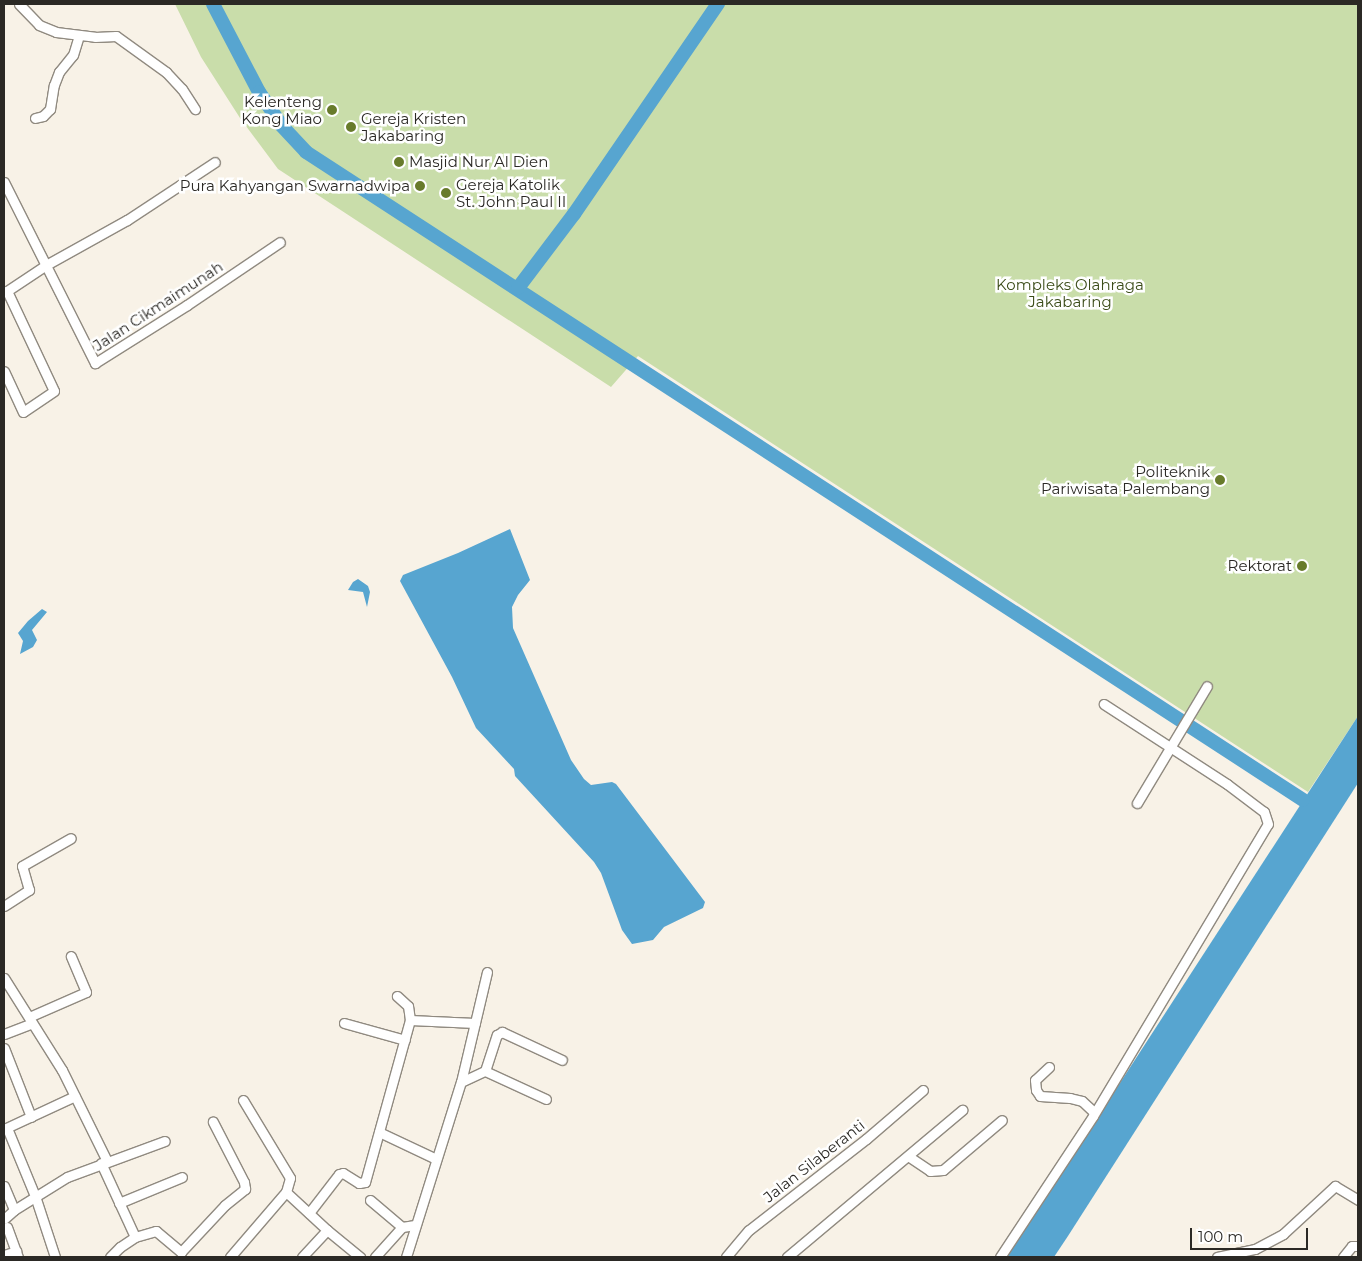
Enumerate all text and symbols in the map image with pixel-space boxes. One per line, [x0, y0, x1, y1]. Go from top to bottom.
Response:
place label: Kelenteng Kong Miao [241, 92, 322, 127]
marker: Kelenteng Kong Miao [326, 104, 338, 116]
place label: Gereja Kristen Jakabaring [361, 109, 466, 144]
marker: Gereja Kristen Jakabaring [345, 121, 357, 133]
place label: Masjid Nur Al Dien [409, 153, 548, 171]
marker: Masjid Nur Al Dien [393, 156, 405, 168]
place label: Gereja Katolik St. John Paul II [456, 175, 566, 210]
place label: Pura Kahyangan Swarnadwipa [180, 177, 410, 195]
marker: Pura Kahyangan Swarnadwipa [414, 180, 426, 192]
marker: Gereja Katolik St. John Paul II [440, 187, 452, 199]
street label: Jalan Cikmaimunah [90, 257, 226, 355]
park label: Kompleks Olahraga Jakabaring [996, 275, 1144, 310]
place label: Politeknik Pariwisata Palembang [1041, 462, 1210, 497]
marker: Politeknik Pariwisata Palembang [1214, 474, 1226, 486]
place label: Rektorat [1228, 557, 1292, 575]
marker: Rektorat [1296, 560, 1308, 572]
street label: Jalan Silaberanti [760, 1116, 868, 1206]
scale bar [1192, 1218, 1310, 1250]
text: 100 m [1198, 1227, 1243, 1246]

